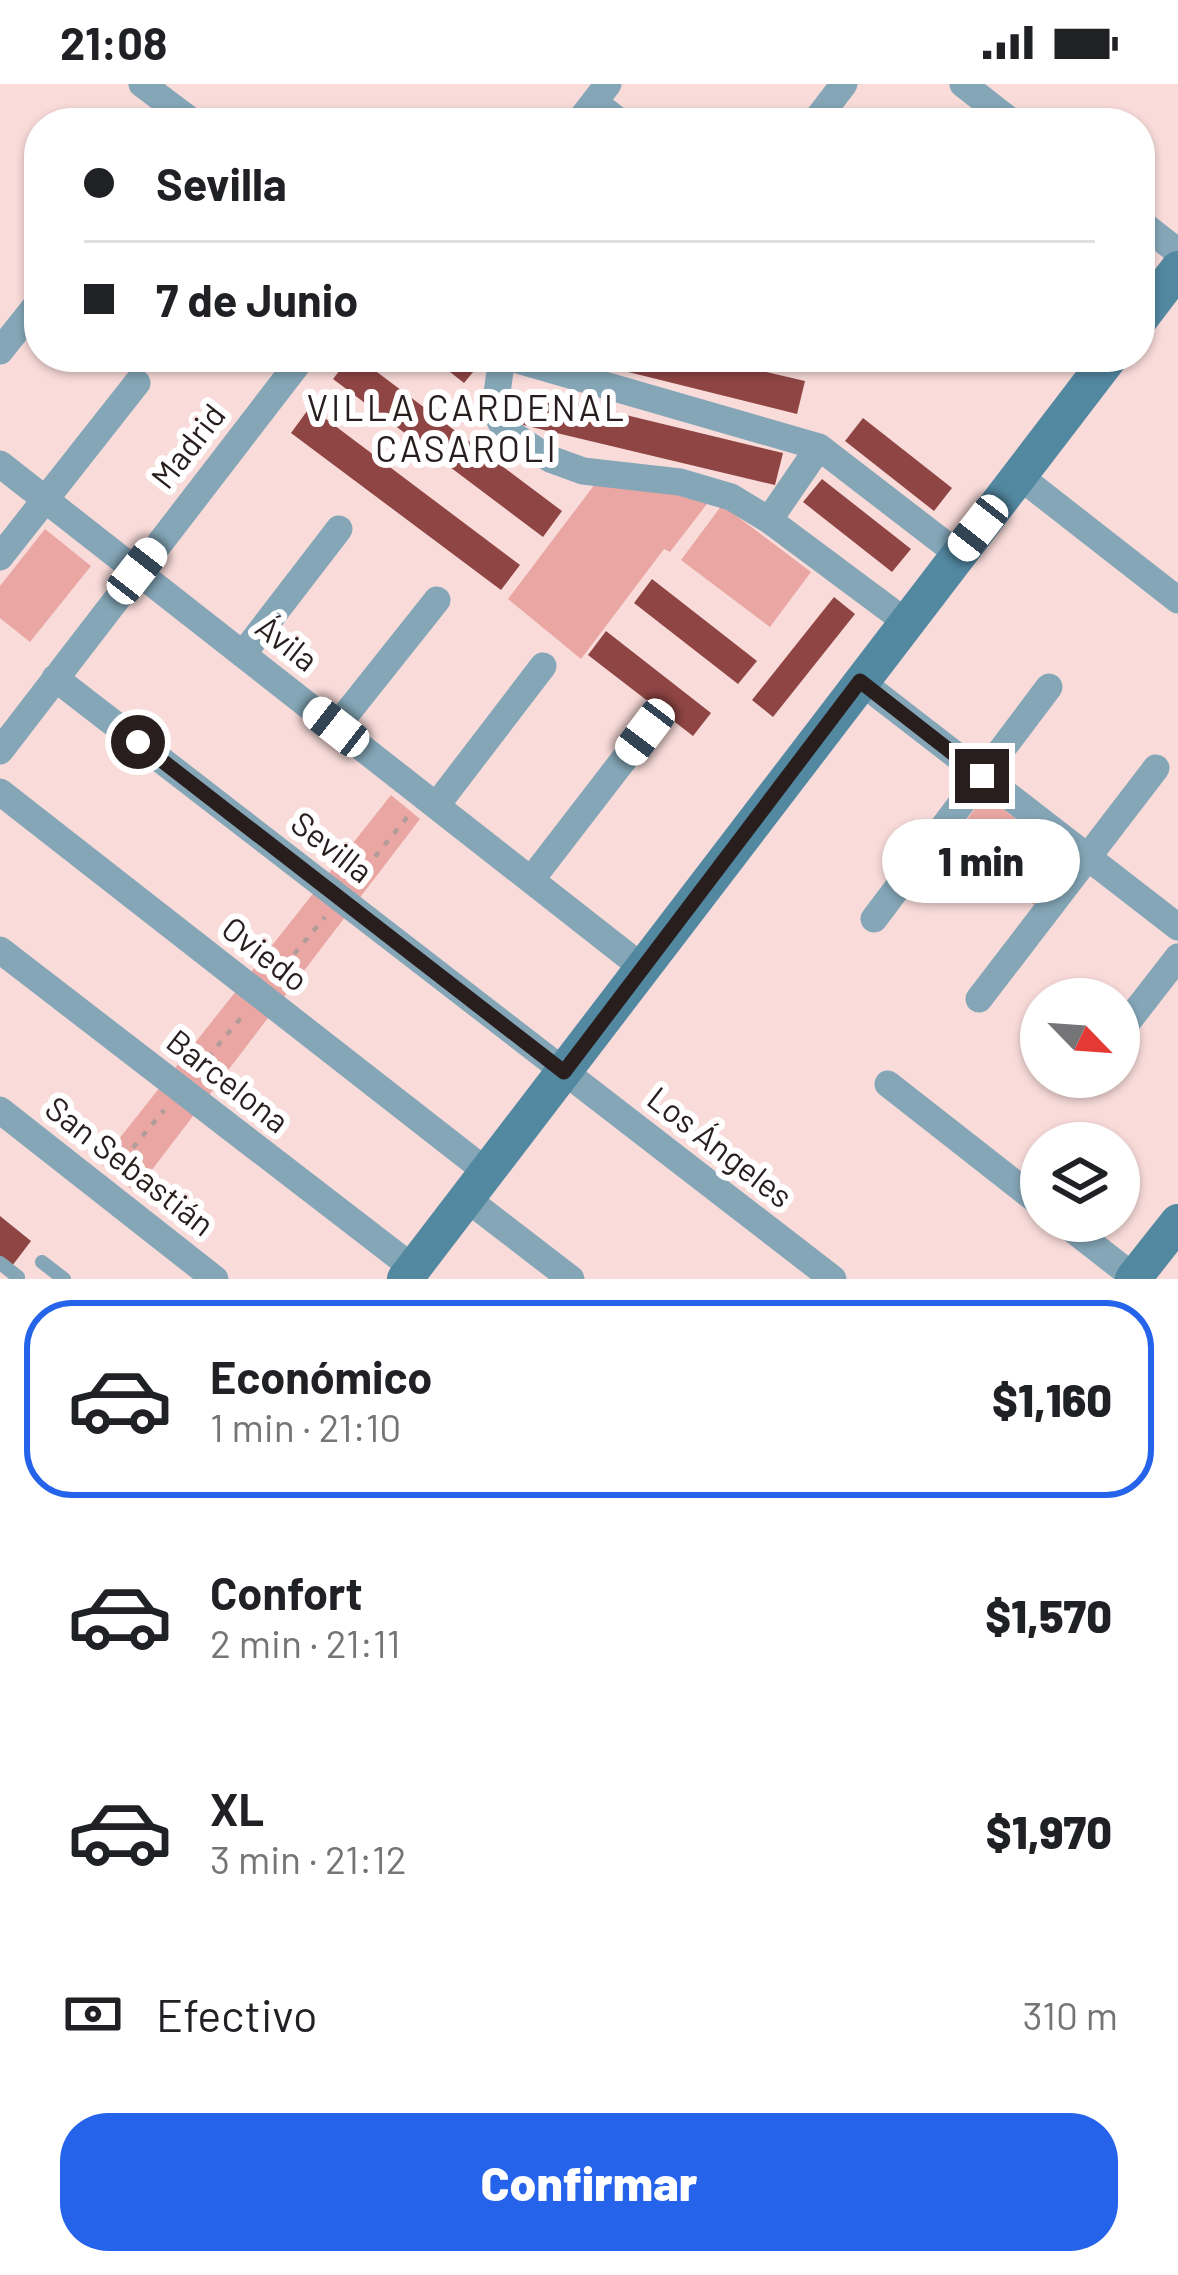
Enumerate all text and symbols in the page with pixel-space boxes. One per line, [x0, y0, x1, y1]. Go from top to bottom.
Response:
text: 21:08 [60, 15, 167, 69]
text: Sevilla [156, 156, 287, 210]
text: 7 de Junio [156, 272, 358, 326]
district label: VILLA CARDENAL CASAROLI [307, 385, 627, 469]
street label: Madrid [142, 395, 233, 496]
car [942, 489, 1014, 567]
car [101, 532, 173, 610]
street label: Ávila [249, 606, 327, 679]
car [297, 691, 375, 763]
car [609, 692, 681, 772]
route start [111, 715, 165, 769]
route end [955, 749, 1009, 803]
street label: Sevilla [284, 802, 381, 890]
callout: 1 min [883, 818, 1081, 902]
text: 1 min [938, 837, 1024, 884]
street label: Oviedo [215, 907, 317, 999]
north arrow [1020, 978, 1140, 1098]
map controls [1020, 978, 1140, 1242]
street label: Barcelona [160, 1020, 298, 1140]
street label: Los Ángeles [640, 1077, 801, 1215]
street label: San Sebastián [38, 1087, 223, 1243]
button: layers [1020, 1122, 1140, 1242]
icon: car [66, 1345, 174, 1453]
text: Económico [210, 1349, 432, 1403]
text: $1,160 [992, 1372, 1112, 1426]
text: 1 min · 21:10 [210, 1403, 401, 1450]
icon: car [66, 1561, 174, 1669]
text: Confort [210, 1565, 363, 1619]
text: $1,570 [985, 1588, 1112, 1642]
text: 2 min · 21:11 [210, 1619, 400, 1666]
icon: car [66, 1777, 174, 1885]
text: XL [210, 1781, 264, 1835]
text: $1,970 [986, 1804, 1112, 1858]
text: 3 min · 21:12 [210, 1835, 407, 1882]
icon: cash [60, 1981, 126, 2047]
text: Efectivo [156, 1987, 318, 2041]
text: 310 m [1022, 1991, 1118, 2038]
button: Confirmar [60, 2113, 1118, 2251]

